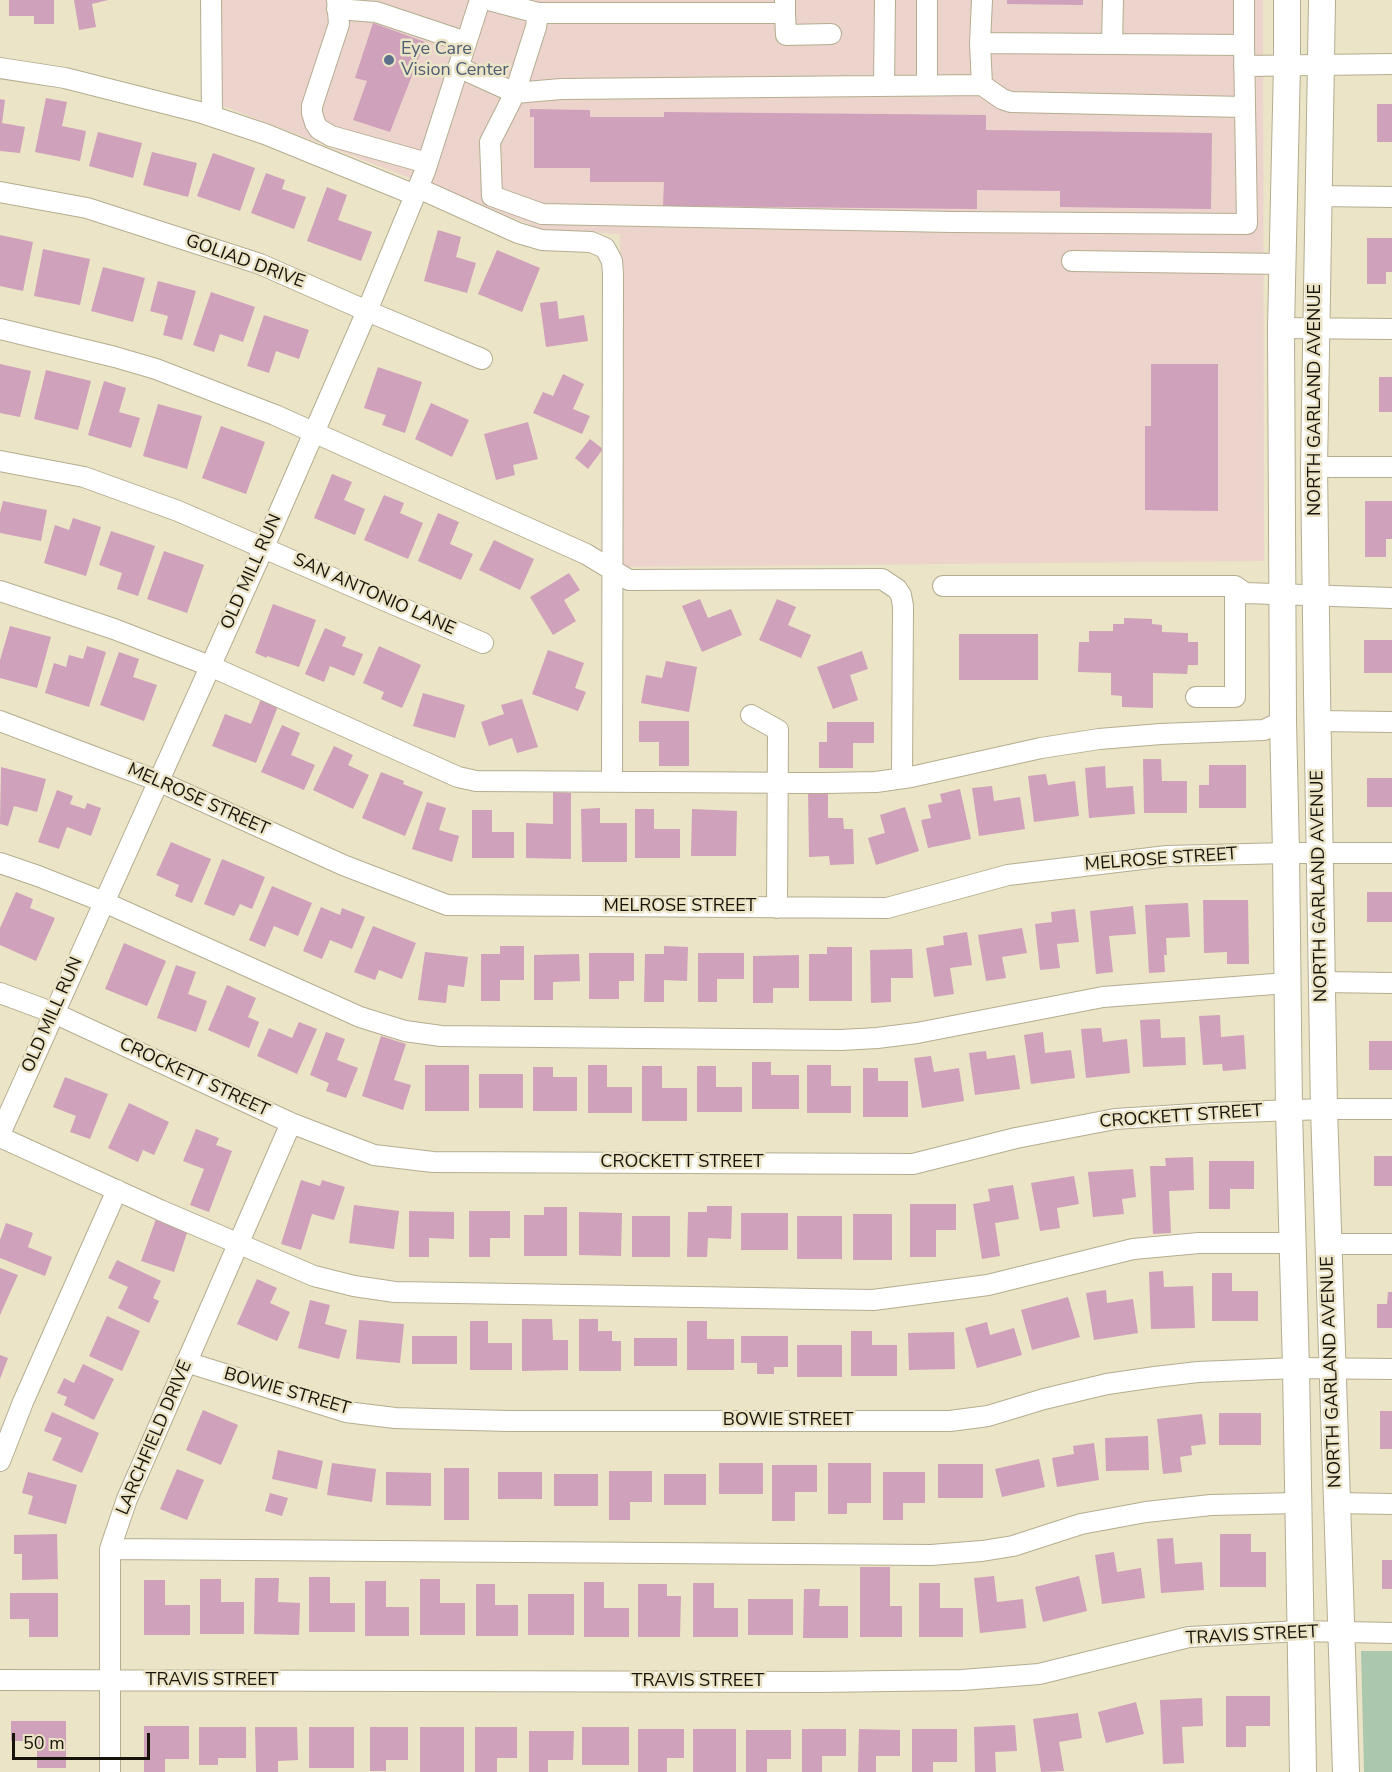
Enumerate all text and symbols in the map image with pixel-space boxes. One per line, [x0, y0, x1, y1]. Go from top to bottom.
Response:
place label: Eye Care Vision Center [401, 39, 509, 82]
marker: Eye Care Vision Center [382, 53, 396, 67]
street label: GOLIAD DRIVE [182, 230, 308, 294]
street label: NORTH GARLAND AVENUE [1305, 284, 1327, 516]
street label: OLD MILL RUN [217, 511, 287, 633]
street label: SAN ANTONIO LANE [290, 550, 458, 640]
street label: MELROSE STREET [124, 759, 272, 841]
street label: NORTH GARLAND AVENUE [1307, 770, 1333, 1002]
street label: MELROSE STREET [1084, 844, 1238, 876]
street label: MELROSE STREET [604, 896, 756, 918]
street label: OLD MILL RUN [18, 954, 88, 1076]
street label: CROCKETT STREET [115, 1034, 273, 1122]
street label: CROCKETT STREET [1099, 1101, 1263, 1133]
street label: CROCKETT STREET [600, 1152, 764, 1174]
street label: NORTH GARLAND AVENUE [1317, 1256, 1347, 1488]
street label: LARCHFIELD DRIVE [113, 1357, 197, 1519]
street label: BOWIE STREET [221, 1364, 353, 1420]
street label: BOWIE STREET [723, 1410, 853, 1432]
street label: TRAVIS STREET [1185, 1622, 1319, 1650]
street label: TRAVIS STREET [146, 1670, 278, 1692]
street label: TRAVIS STREET [632, 1671, 764, 1693]
scale bar [15, 1721, 153, 1759]
text: 50 m [23, 1731, 65, 1755]

